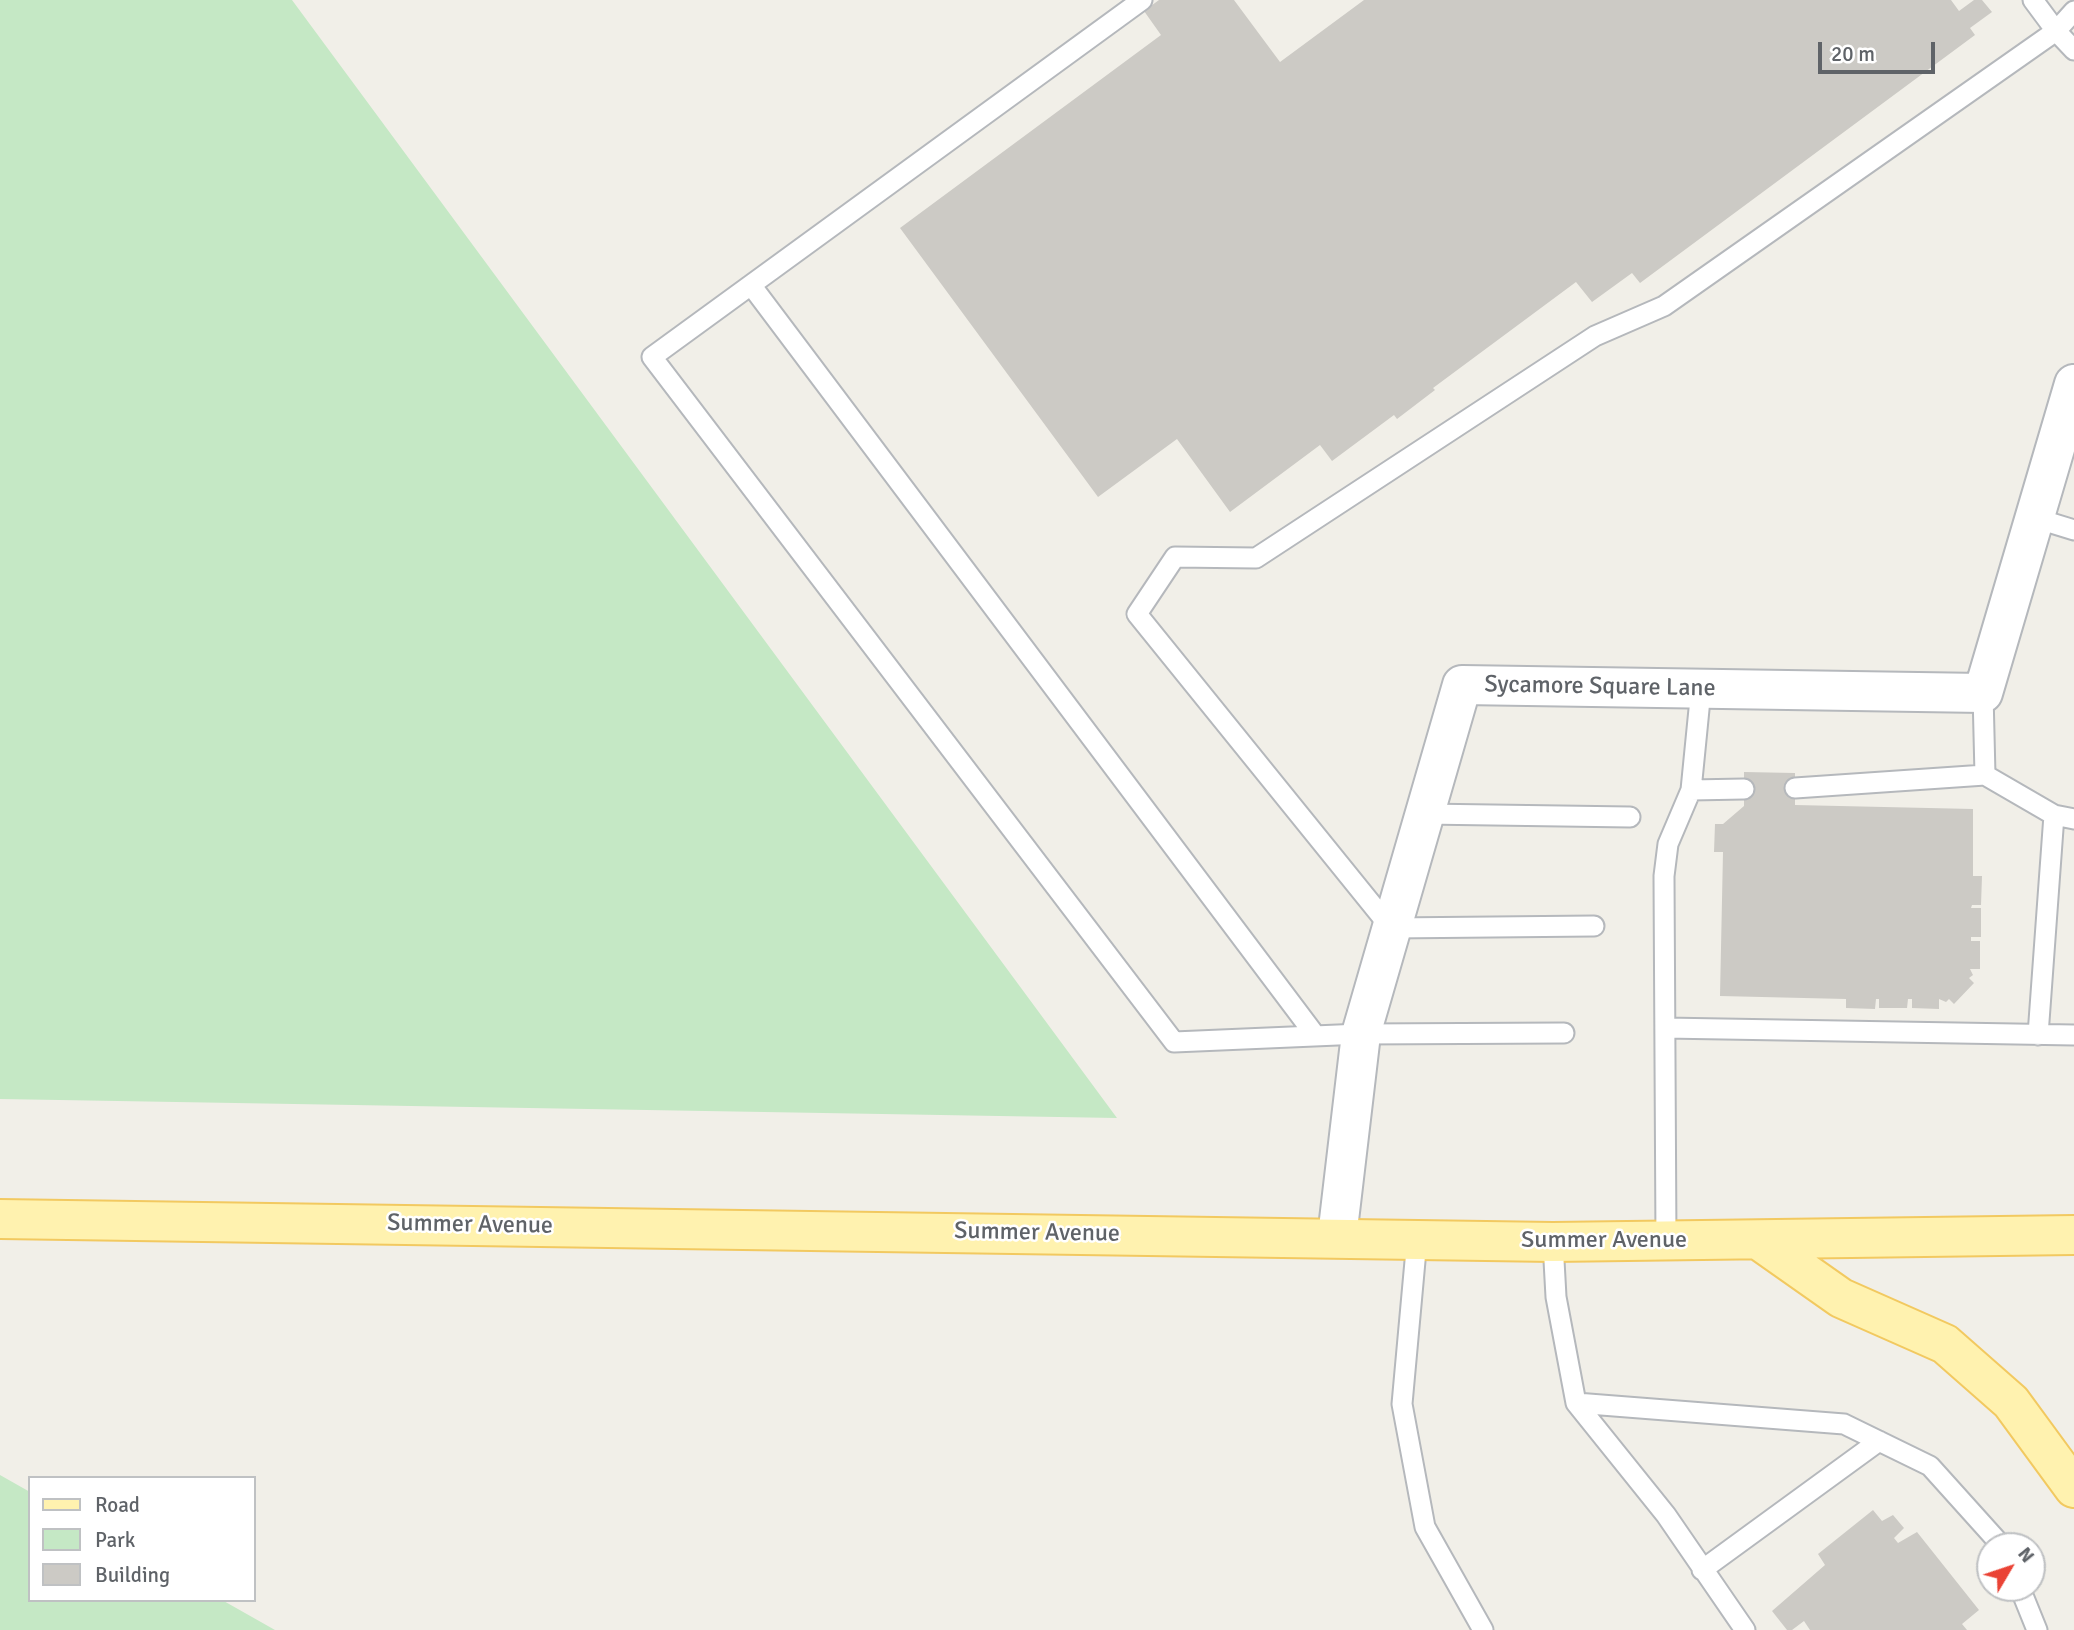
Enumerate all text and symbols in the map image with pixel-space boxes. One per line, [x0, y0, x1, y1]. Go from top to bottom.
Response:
scale bar [1822, 28, 1939, 72]
text: 20 m [1831, 41, 1875, 67]
street label: Sycamore Square Lane [1484, 671, 1716, 703]
street label: Summer Avenue [387, 1209, 553, 1241]
street label: Summer Avenue [954, 1217, 1120, 1249]
street label: Summer Avenue [1521, 1227, 1687, 1255]
legend [28, 1476, 256, 1602]
text: Road [95, 1492, 140, 1518]
text: Park [95, 1527, 135, 1553]
north arrow [1976, 1532, 2046, 1602]
text: N [2012, 1542, 2039, 1568]
text: Building [95, 1562, 170, 1588]

